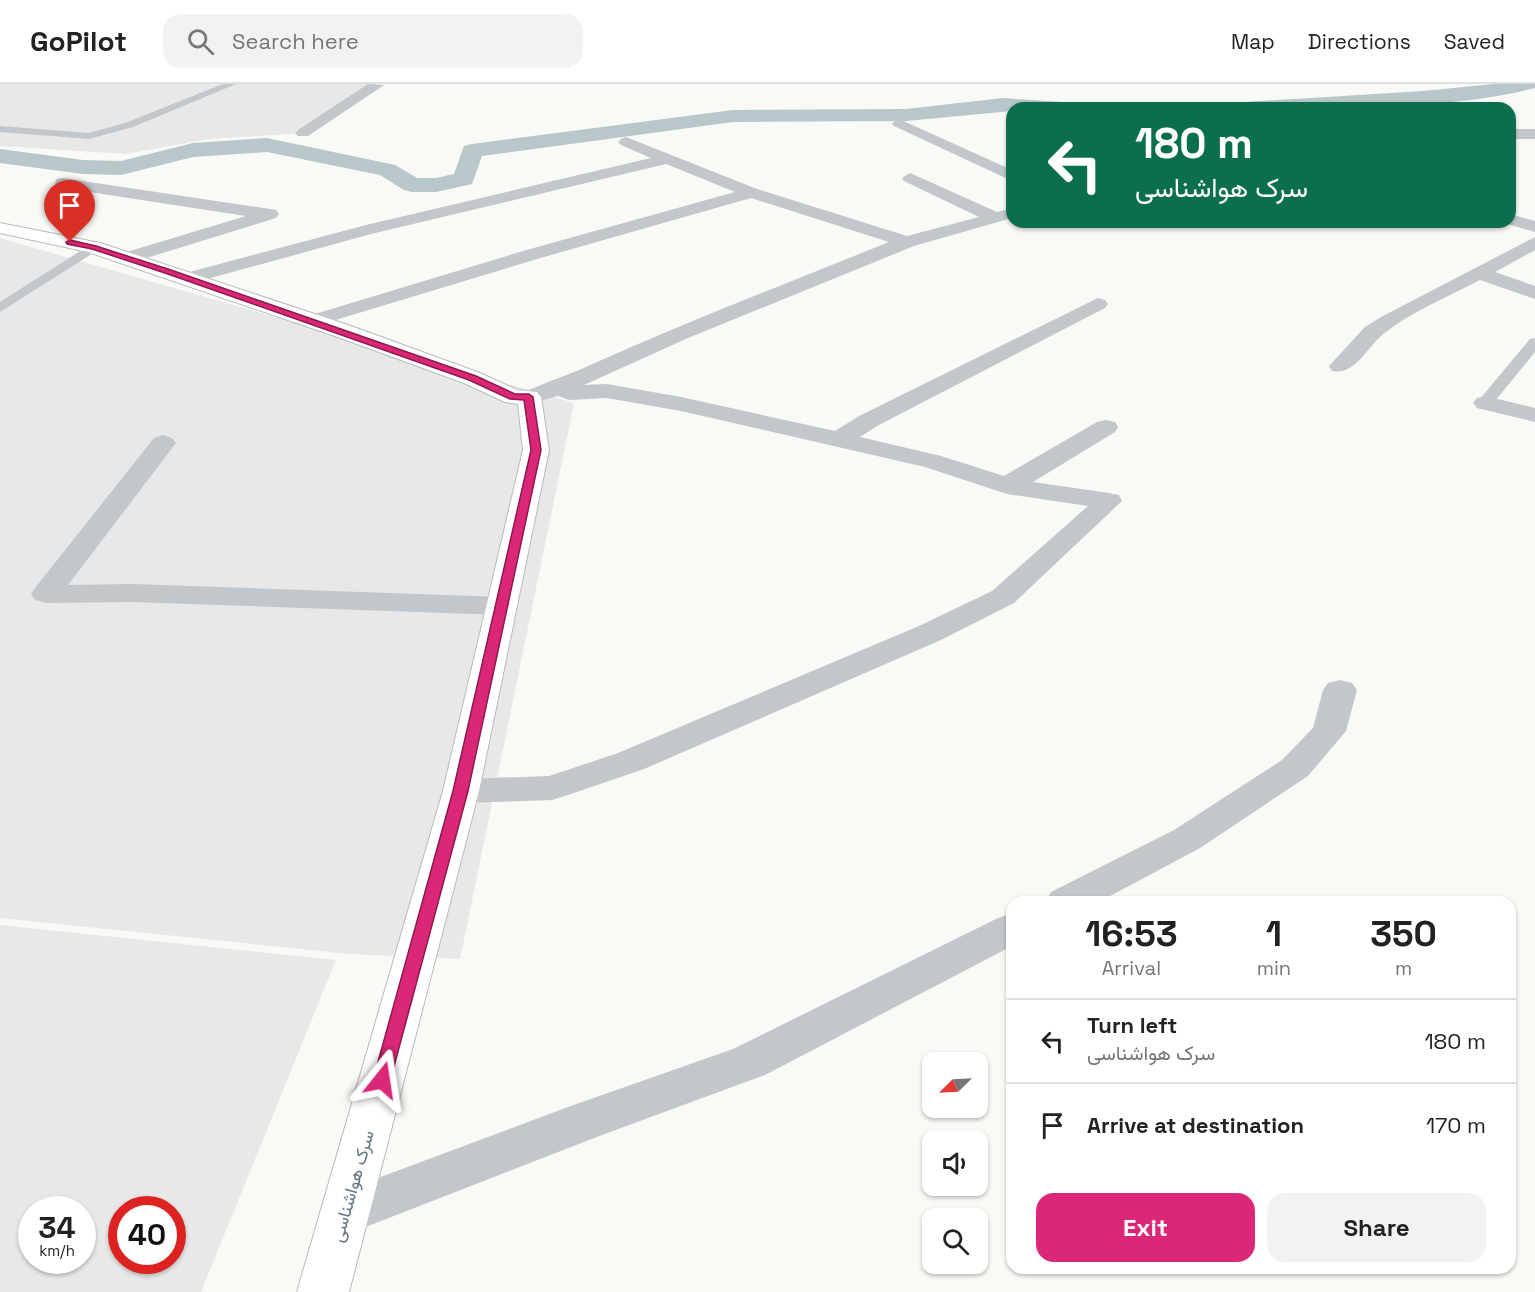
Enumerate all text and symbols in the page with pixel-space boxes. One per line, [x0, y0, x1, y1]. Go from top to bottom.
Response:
search box [163, 14, 583, 68]
text: GoPilot [30, 23, 127, 59]
icon: search [184, 25, 217, 58]
text: Search here [232, 27, 359, 55]
text: Map [1231, 28, 1275, 55]
text: Directions [1308, 28, 1411, 55]
text: Saved [1444, 28, 1505, 55]
text: 180 m [1135, 117, 1253, 170]
icon: left [1036, 126, 1114, 204]
text: سرک هواشناسی [1135, 170, 1308, 205]
pin [44, 180, 95, 242]
icon: arrive [53, 189, 86, 222]
text: 16:53 [1085, 911, 1178, 957]
text: 1 [1266, 911, 1282, 957]
text: 350 [1370, 911, 1437, 957]
text: Arrival [1102, 955, 1161, 981]
text: min [1257, 955, 1291, 981]
text: m [1395, 955, 1412, 981]
text: Turn left [1087, 1011, 1177, 1039]
icon: left [1036, 1025, 1069, 1058]
text: 180 m [1424, 1027, 1486, 1055]
text: سرک هواشناسی [1087, 1040, 1215, 1066]
position arrow [350, 1048, 414, 1112]
north arrow [922, 1052, 988, 1118]
map controls [922, 1052, 988, 1274]
icon: arrive [1036, 1109, 1069, 1142]
text: Arrive at destination [1087, 1111, 1304, 1139]
text: 170 m [1426, 1111, 1486, 1139]
street label: سرک هواشناسی [325, 1127, 379, 1245]
button: sound [922, 1130, 988, 1196]
button: Exit [1036, 1193, 1255, 1262]
button: Share [1267, 1193, 1486, 1262]
speed limit sign: 40 [108, 1196, 186, 1274]
text: 34 [38, 1208, 76, 1247]
button: search [922, 1208, 988, 1274]
text: km/h [39, 1241, 75, 1260]

